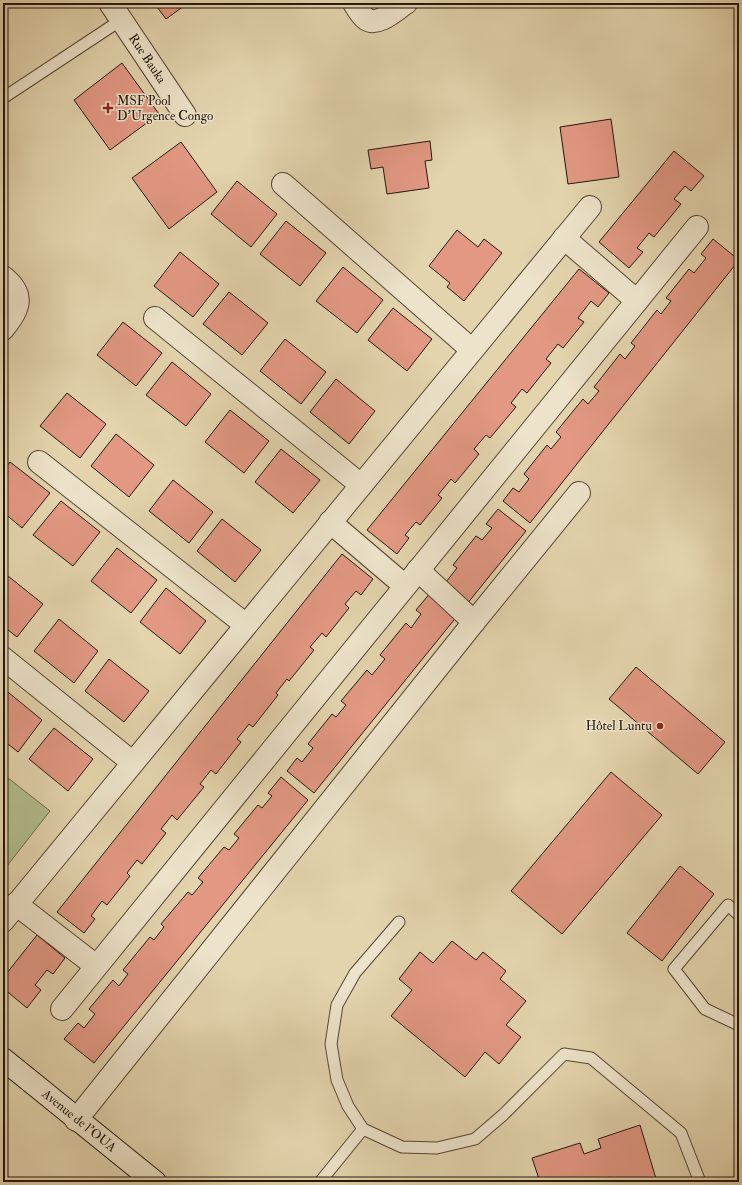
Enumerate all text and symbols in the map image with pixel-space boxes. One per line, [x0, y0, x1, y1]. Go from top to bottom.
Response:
street label: Rue Bauka [125, 31, 170, 87]
place label: MSF Pool D'Urgence Congo [117, 93, 213, 124]
marker: MSF Pool D'Urgence Congo [102, 102, 114, 114]
place label: Hôtel Luntu [586, 718, 652, 734]
marker: Hôtel Luntu [655, 721, 665, 731]
street label: Avenue de l’OUA [38, 1085, 120, 1156]

